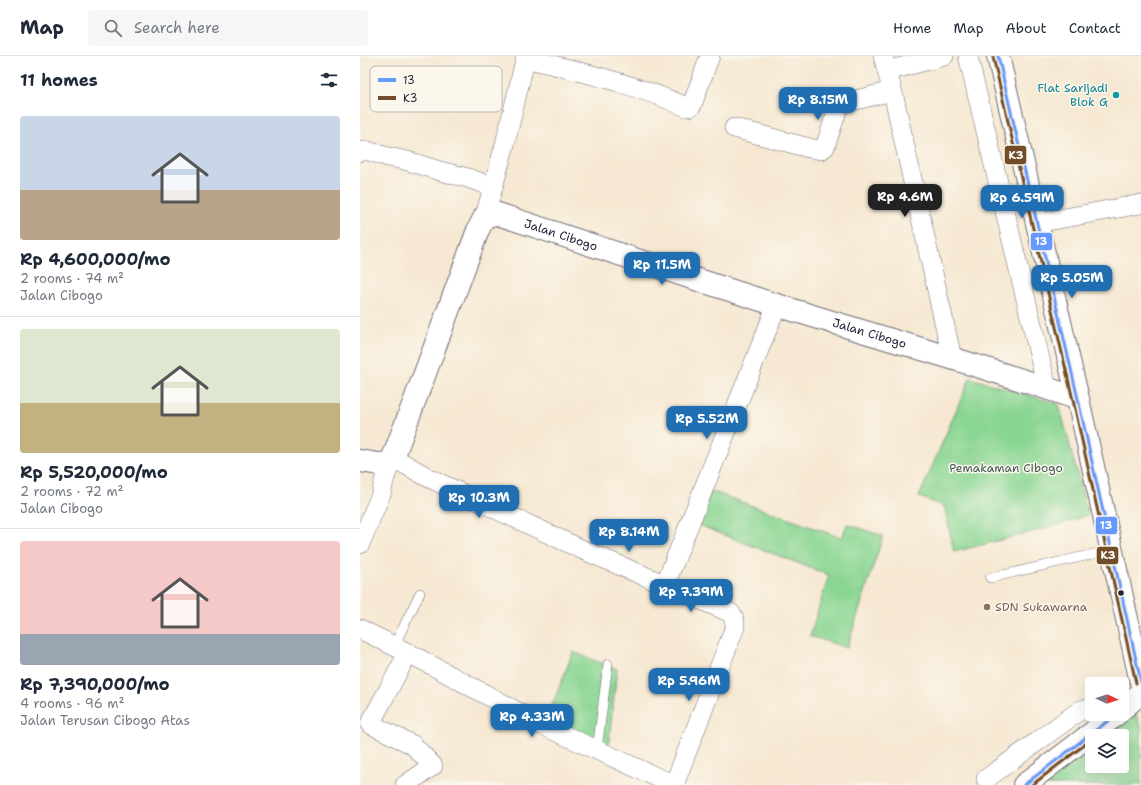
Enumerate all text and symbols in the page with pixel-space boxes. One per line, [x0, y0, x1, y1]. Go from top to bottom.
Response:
search box [88, 10, 368, 46]
text: Map [20, 15, 64, 40]
icon: search [102, 17, 124, 39]
text: Search here [134, 18, 220, 38]
text: Home [893, 19, 932, 37]
text: Map [954, 19, 984, 37]
text: About [1006, 19, 1047, 37]
text: Contact [1069, 19, 1121, 37]
legend [370, 66, 502, 112]
text: 11 homes [20, 69, 98, 91]
icon: filters [318, 69, 340, 91]
text: 13 [403, 73, 415, 88]
place label: Flat Sarijadi Blok G [1037, 80, 1108, 110]
pin: Rp 8.15M [777, 87, 859, 121]
marker: Flat Sarijadi Blok G [1111, 90, 1121, 100]
text: K3 [403, 91, 417, 106]
text: Rp 8.15M [788, 91, 848, 108]
icon: home [144, 142, 216, 214]
line badge: K3 [1004, 145, 1027, 165]
text: K3 [1008, 148, 1024, 163]
pin: Rp 4.6M [868, 184, 942, 218]
pin: Rp 6.59M [981, 185, 1063, 219]
text: Rp 4.6M [877, 188, 933, 205]
text: Rp 6.59M [990, 189, 1054, 206]
street label: Jalan Cibogo [522, 215, 600, 255]
line badge: 13 [1030, 232, 1053, 251]
text: 13 [1035, 234, 1048, 249]
text: Rp 4,600,000/mo [20, 248, 171, 270]
pin: Rp 11.5M [621, 252, 703, 286]
text: Rp 11.5M [633, 256, 691, 273]
pin: Rp 5.05M [1031, 265, 1113, 299]
text: Rp 5.05M [1040, 269, 1104, 286]
text: 2 rooms · 74 m² [20, 270, 124, 287]
text: Jalan Cibogo [20, 287, 103, 304]
street label: Jalan Cibogo [831, 315, 908, 352]
icon: home [144, 355, 216, 427]
pin: Rp 5.52M [666, 406, 748, 440]
text: Rp 5.52M [675, 410, 739, 427]
park label: Pemakaman Cibogo [949, 460, 1063, 476]
text: Rp 5,520,000/mo [20, 461, 168, 483]
text: 2 rooms · 72 m² [20, 483, 124, 500]
pin: Rp 10.3M [438, 485, 520, 519]
text: Rp 10.3M [448, 489, 510, 506]
text: Jalan Cibogo [20, 500, 103, 517]
line badge: 13 [1095, 516, 1118, 535]
text: 13 [1100, 518, 1113, 533]
pin: Rp 8.14M [588, 519, 670, 553]
text: Rp 8.14M [598, 523, 660, 540]
line badge: K3 [1096, 546, 1119, 565]
text: K3 [1100, 548, 1116, 563]
icon: home [144, 567, 216, 639]
pin: Rp 7.39M [650, 579, 732, 613]
text: Rp 7.39M [659, 583, 723, 600]
unlabelled marker [1116, 588, 1126, 598]
place label: SDN Sukawarna [995, 599, 1088, 615]
marker: SDN Sukawarna [982, 602, 992, 612]
pin: Rp 5.96M [648, 668, 730, 702]
text: Rp 5.96M [658, 672, 721, 689]
text: Rp 7,390,000/mo [20, 673, 170, 695]
north arrow [1085, 677, 1129, 721]
map controls [1085, 677, 1129, 773]
text: 4 rooms · 96 m² [20, 695, 124, 712]
pin: Rp 4.33M [491, 704, 573, 738]
text: Rp 4.33M [499, 708, 565, 725]
text: Jalan Terusan Cibogo Atas [20, 712, 190, 729]
button: layers [1085, 729, 1129, 773]

